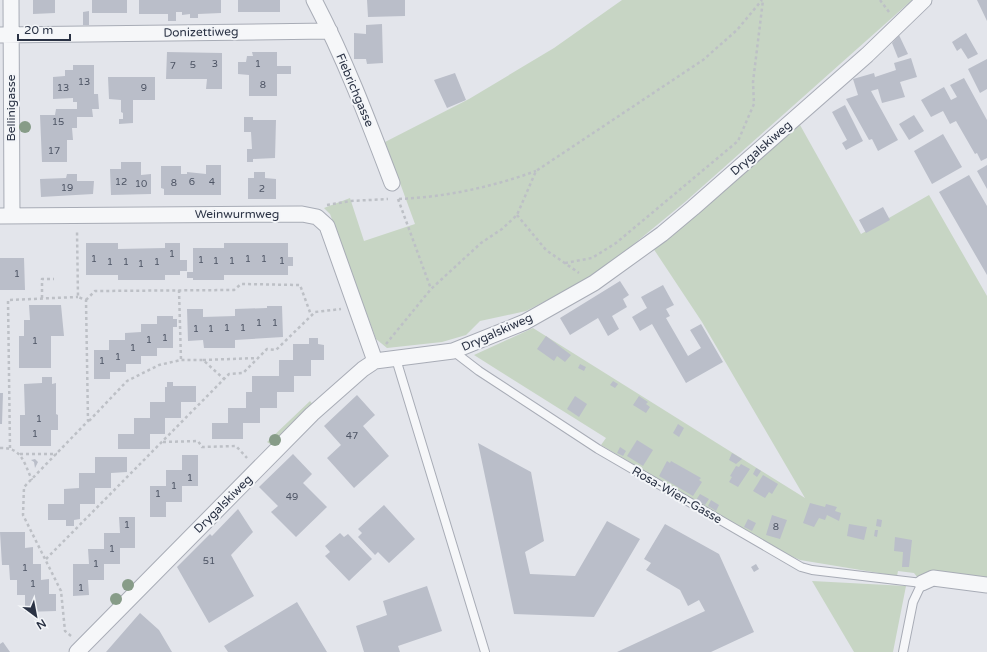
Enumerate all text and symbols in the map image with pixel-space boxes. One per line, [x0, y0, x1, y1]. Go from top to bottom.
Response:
scale bar [18, 16, 70, 42]
text: 20 m [24, 23, 53, 37]
street label: Donizettiweg [163, 24, 239, 40]
street label: Fiebrichgasse [333, 51, 377, 129]
house number: 3 [212, 58, 218, 70]
house number: 1 [255, 58, 261, 70]
house number: 5 [190, 59, 196, 71]
house number: 7 [170, 60, 176, 72]
street label: Bellinigasse [4, 74, 18, 141]
house number: 13 [78, 76, 90, 88]
house number: 8 [260, 79, 266, 91]
house number: 13 [57, 82, 69, 94]
house number: 9 [141, 82, 147, 94]
house number: 15 [52, 116, 64, 128]
street label: Drygalskiweg [728, 118, 794, 178]
house number: 17 [48, 145, 60, 157]
house number: 12 [115, 176, 127, 188]
house number: 6 [189, 176, 195, 188]
house number: 4 [209, 176, 215, 188]
house number: 8 [171, 177, 177, 189]
house number: 10 [135, 178, 147, 190]
house number: 19 [61, 182, 73, 194]
house number: 2 [259, 183, 265, 195]
street label: Weinwurmweg [195, 207, 279, 221]
house number: 1 [169, 248, 175, 260]
house number: 1 [91, 253, 97, 265]
house number: 1 [245, 253, 251, 265]
house number: 1 [261, 253, 267, 265]
house number: 1 [198, 254, 204, 266]
house number: 1 [213, 255, 219, 267]
house number: 1 [229, 255, 235, 267]
house number: 1 [279, 255, 285, 267]
house number: 1 [107, 256, 113, 268]
house number: 1 [123, 256, 129, 268]
house number: 1 [154, 256, 160, 268]
house number: 1 [138, 258, 144, 270]
house number: 1 [14, 268, 20, 280]
street label: Drygalskiweg [459, 310, 535, 354]
house number: 1 [256, 317, 262, 329]
house number: 1 [272, 317, 278, 329]
house number: 1 [224, 322, 230, 334]
house number: 1 [240, 322, 246, 334]
house number: 1 [193, 323, 199, 335]
house number: 1 [208, 323, 214, 335]
house number: 1 [162, 332, 168, 344]
house number: 1 [146, 334, 152, 346]
house number: 1 [32, 335, 38, 347]
house number: 1 [130, 342, 136, 354]
house number: 1 [115, 351, 121, 363]
house number: 1 [99, 355, 105, 367]
house number: 1 [36, 413, 42, 425]
house number: 1 [32, 428, 38, 440]
house number: 47 [346, 430, 358, 442]
street label: Rosa-Wien-Gasse [630, 464, 725, 527]
house number: 1 [187, 472, 193, 484]
street label: Drygalskiweg [191, 472, 255, 536]
house number: 1 [171, 480, 177, 492]
house number: 1 [155, 488, 161, 500]
house number: 49 [286, 491, 298, 503]
house number: 1 [124, 519, 130, 531]
house number: 8 [773, 521, 779, 533]
house number: 1 [109, 543, 115, 555]
house number: 51 [203, 555, 215, 567]
house number: 1 [93, 558, 99, 570]
house number: 1 [22, 562, 28, 574]
house number: 1 [30, 578, 36, 590]
house number: 1 [78, 582, 84, 594]
north arrow [16, 596, 56, 636]
text: N [34, 616, 48, 632]

